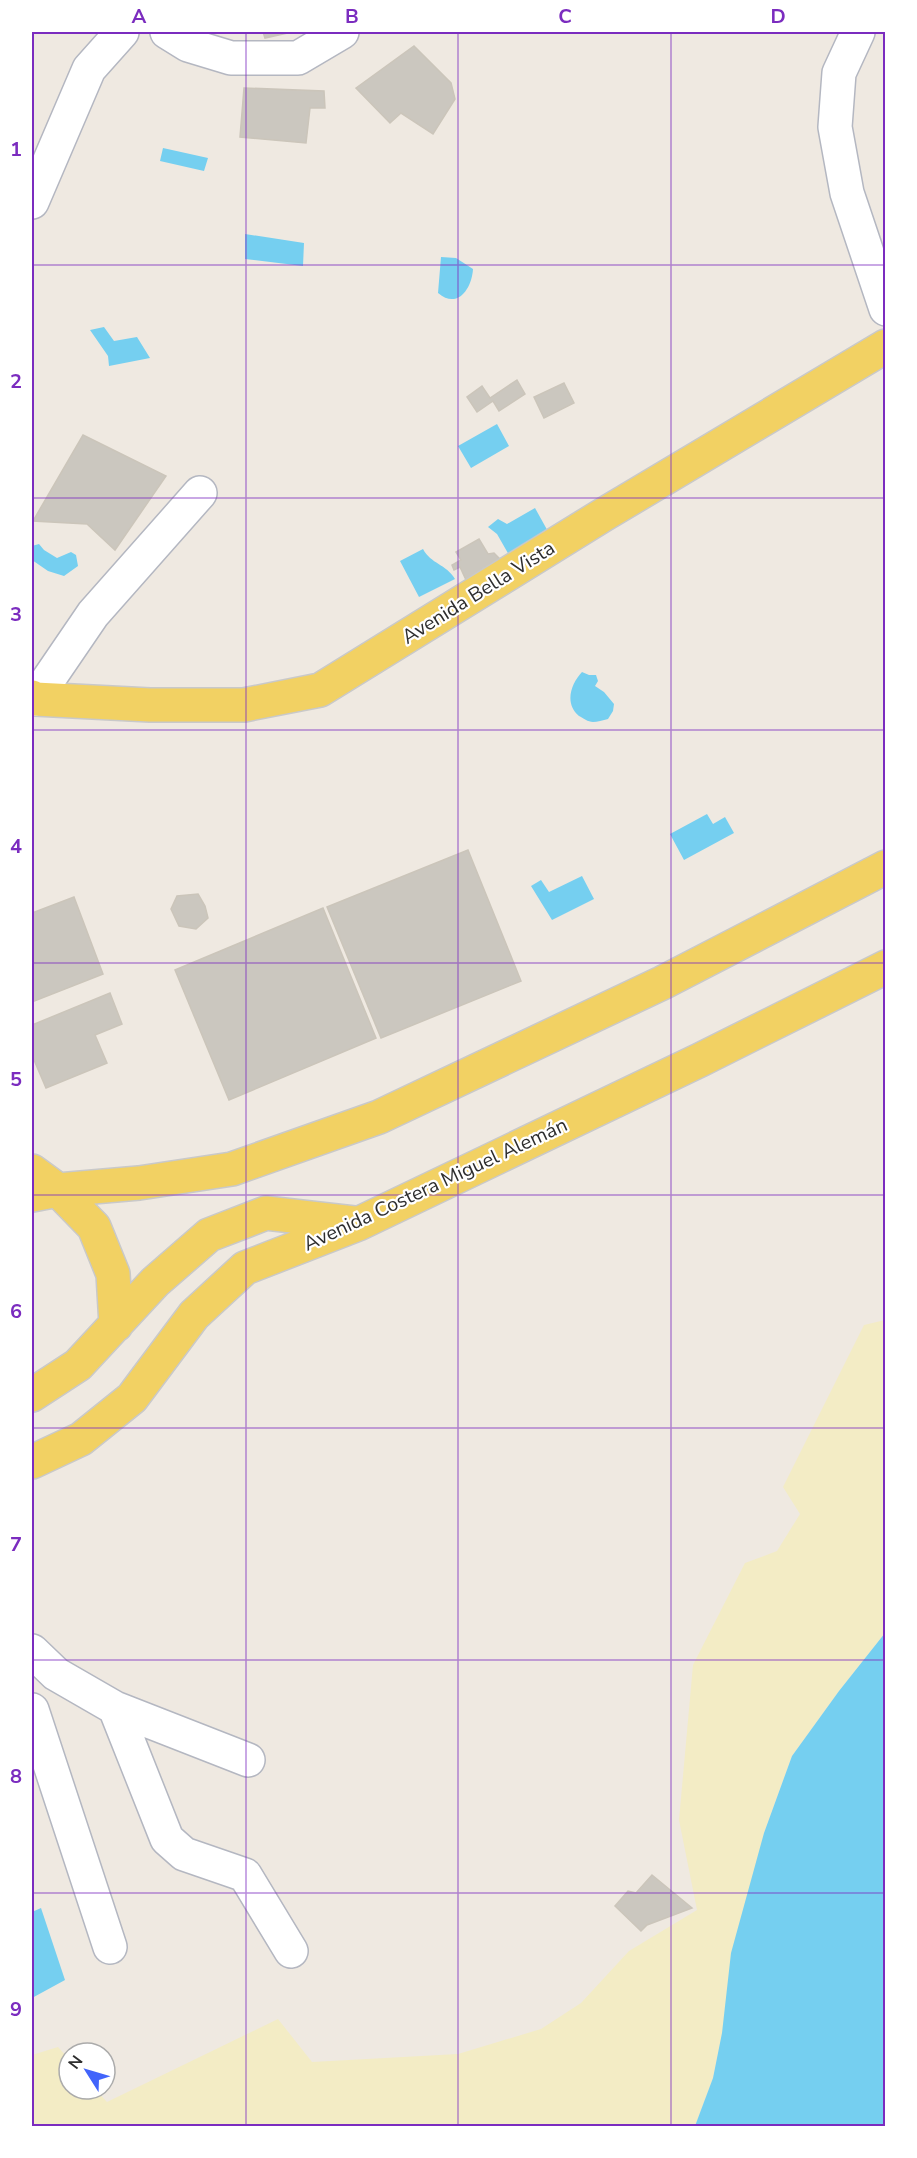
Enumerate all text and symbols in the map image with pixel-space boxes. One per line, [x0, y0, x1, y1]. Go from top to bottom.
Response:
text: A [132, 3, 147, 30]
text: B [345, 3, 359, 30]
text: C [558, 3, 572, 30]
text: D [770, 3, 786, 30]
text: 1 [10, 136, 22, 163]
text: 2 [10, 368, 22, 395]
street label: Avenida Bella Vista [397, 534, 560, 650]
text: 3 [10, 601, 22, 628]
text: 4 [10, 833, 22, 860]
text: 5 [10, 1066, 22, 1093]
street label: Avenida Costera Miguel Alemán [299, 1111, 572, 1258]
text: 6 [10, 1298, 22, 1325]
text: 7 [10, 1531, 22, 1558]
text: 8 [10, 1763, 22, 1790]
text: 9 [10, 1996, 22, 2023]
north arrow [57, 2041, 117, 2101]
text: N [63, 2051, 88, 2074]

